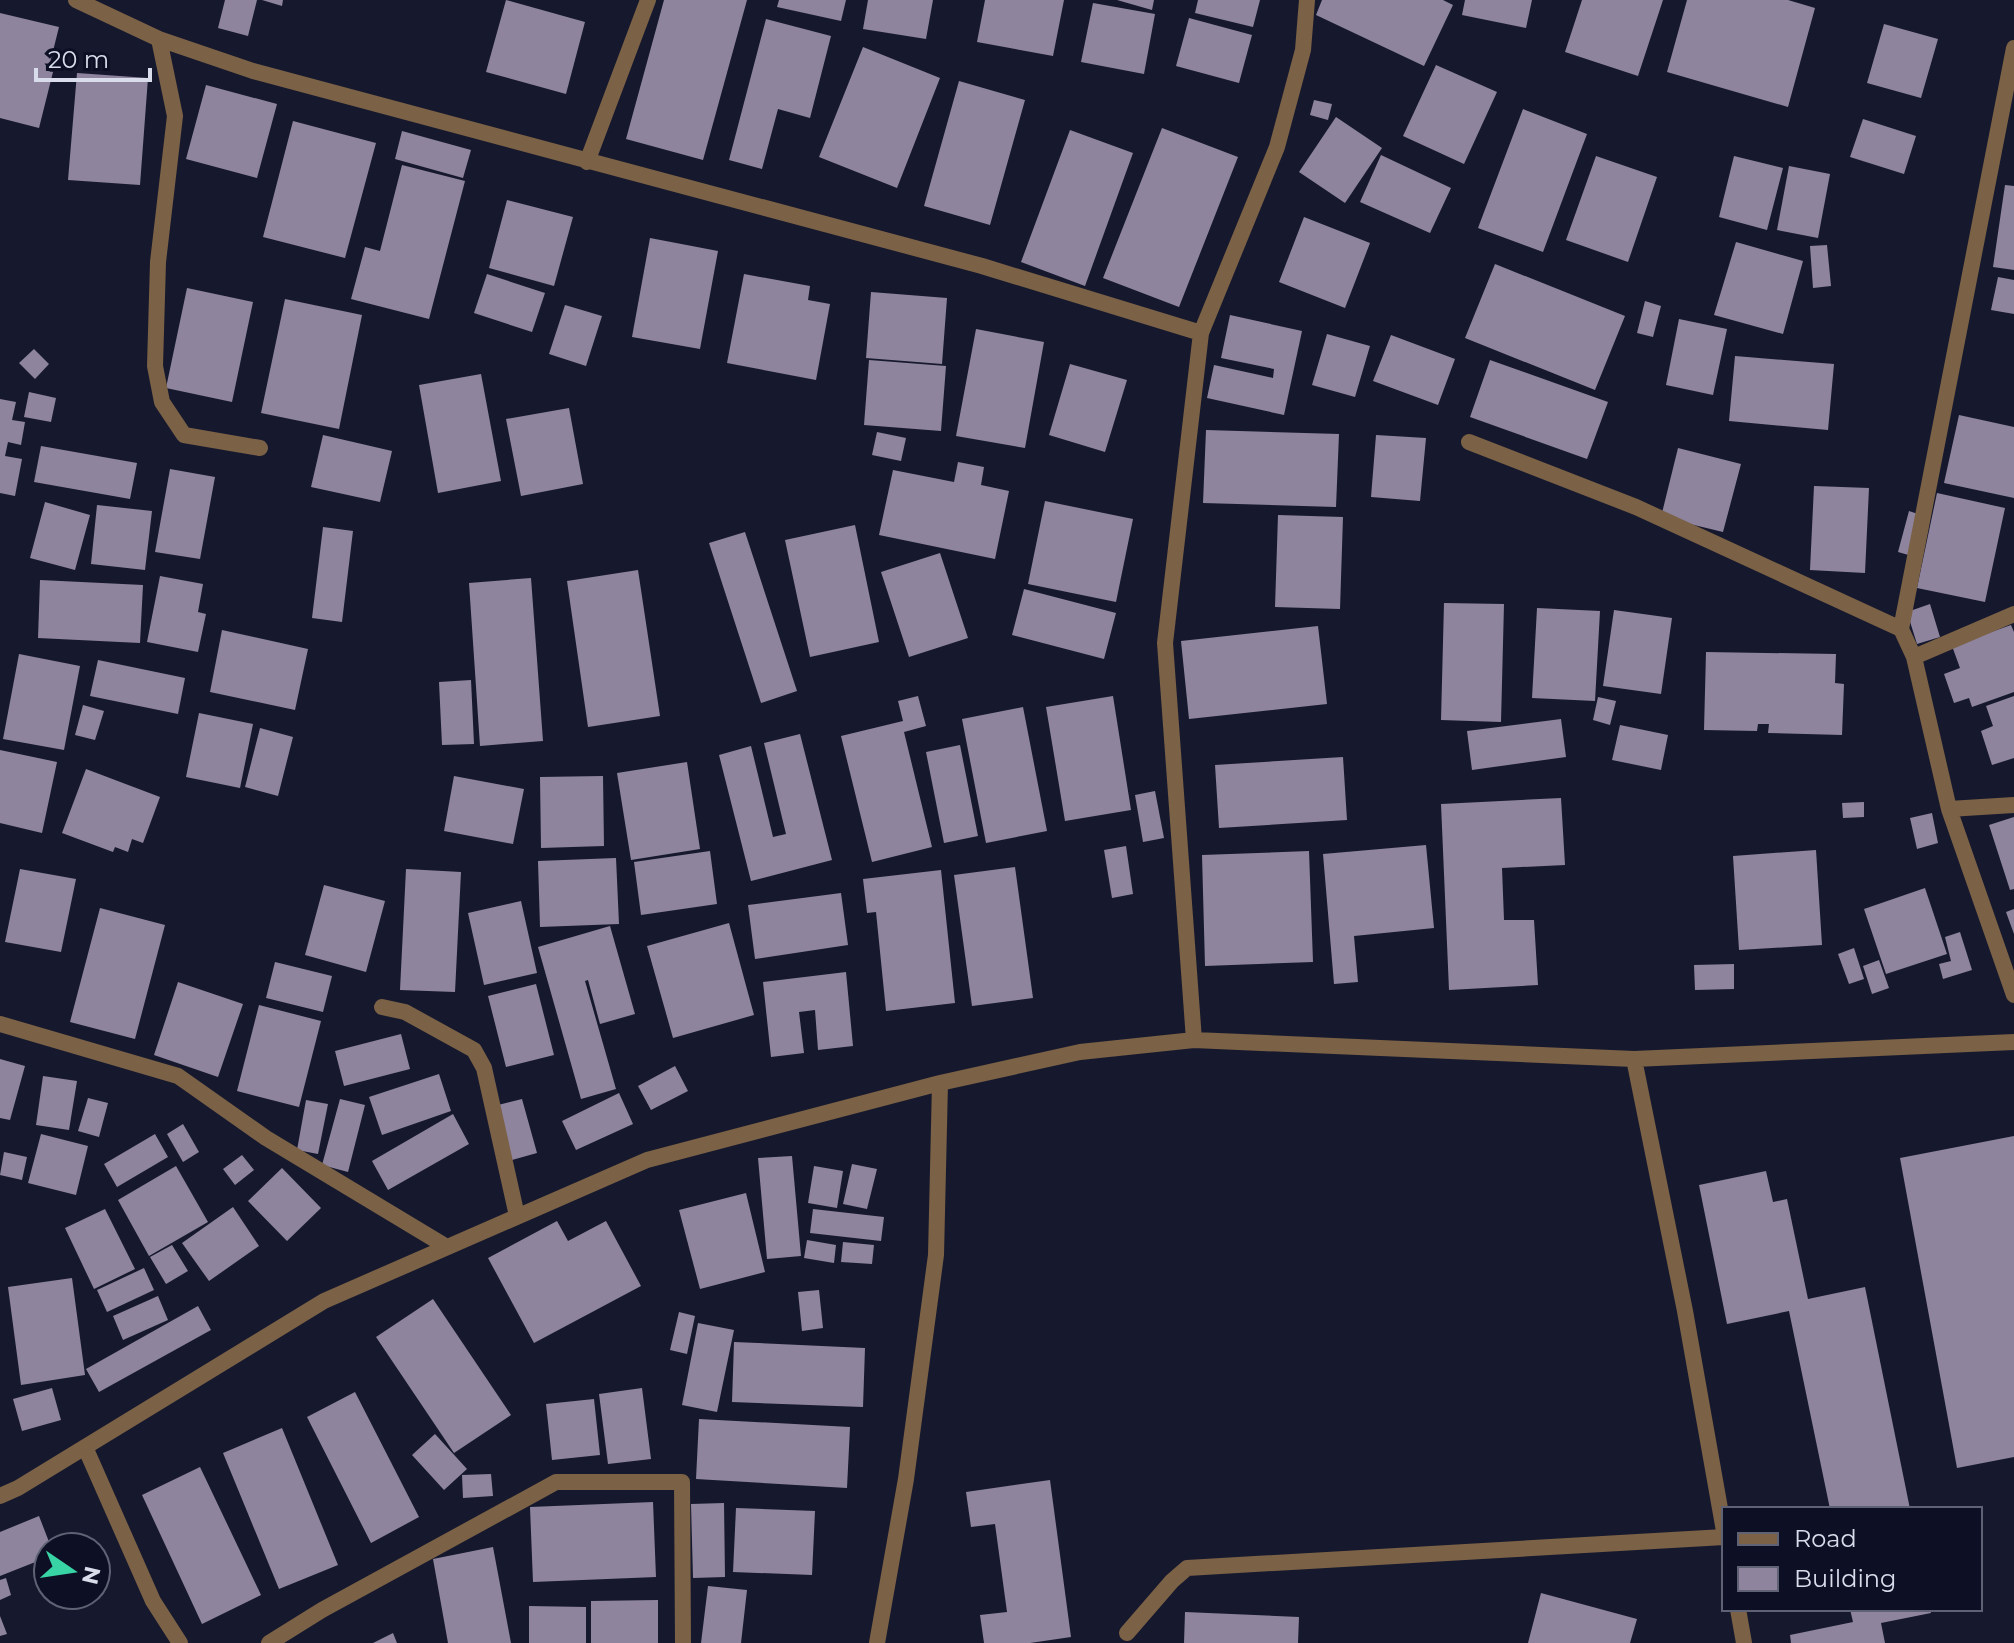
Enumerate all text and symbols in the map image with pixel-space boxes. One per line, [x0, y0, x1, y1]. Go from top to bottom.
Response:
scale bar [36, 32, 150, 82]
text: 20 m [48, 45, 109, 74]
legend [1722, 1507, 1982, 1611]
text: Road [1794, 1524, 1857, 1553]
north arrow [32, 1531, 112, 1611]
text: N [76, 1564, 106, 1587]
text: Building [1794, 1564, 1897, 1593]

